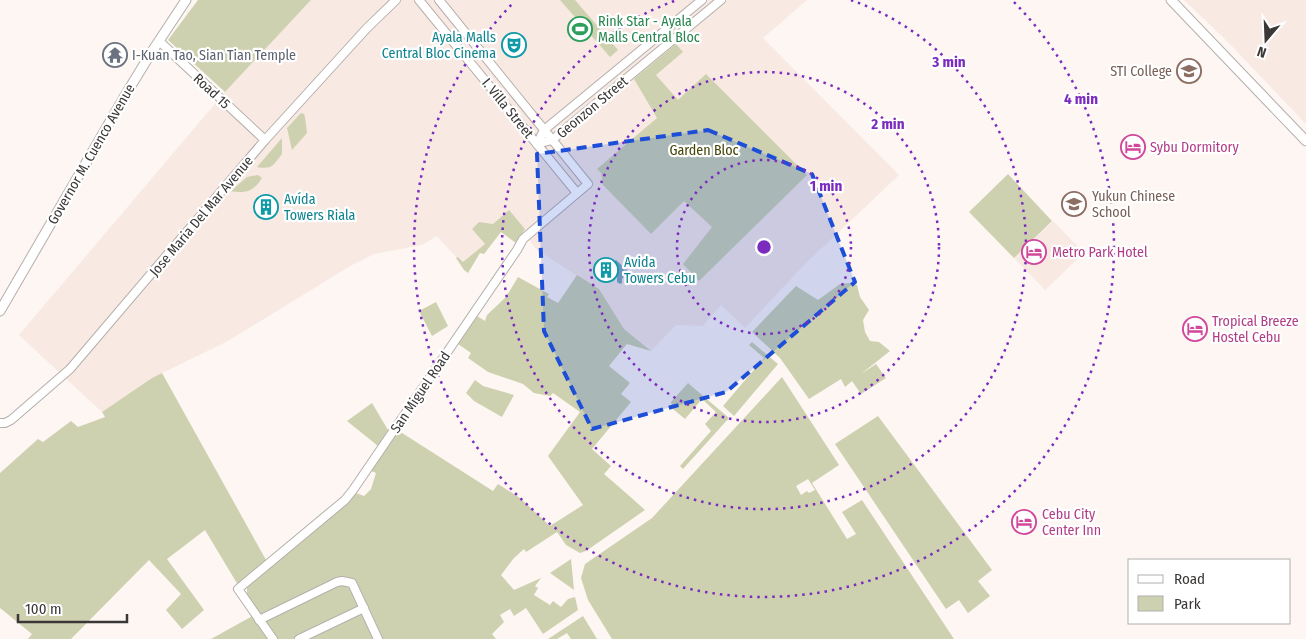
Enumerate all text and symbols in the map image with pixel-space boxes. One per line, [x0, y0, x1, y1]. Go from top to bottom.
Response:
place label: Rink Star - Ayala Malls Central Bloc [598, 13, 700, 46]
north arrow [1241, 15, 1291, 65]
sports icon: Rink Star - Ayala Malls Central Bloc [567, 16, 593, 42]
place label: Ayala Malls Central Bloc Cinema [382, 29, 496, 62]
theatre icon: Ayala Malls Central Bloc Cinema [501, 32, 527, 58]
temple icon: I-Kuan Tao, Sian Tian Temple [102, 42, 128, 68]
text: N [1255, 42, 1269, 61]
place label: I-Kuan Tao, Sian Tian Temple [132, 47, 296, 64]
text: 3 min [931, 53, 966, 71]
school or university icon: STI College [1176, 58, 1202, 84]
place label: STI College [1110, 63, 1172, 80]
street label: Road 15 [190, 70, 234, 113]
street label: Geonzon Street [553, 72, 632, 142]
street label: I. Villa Street [478, 75, 537, 142]
street label: Governor M. Cuenco Avenue [44, 81, 139, 228]
text: 4 min [1064, 90, 1098, 108]
text: 2 min [870, 115, 905, 133]
hotel icon: Sybu Dormitory [1120, 134, 1146, 160]
place label: Sybu Dormitory [1150, 139, 1239, 156]
park label: Garden Bloc [669, 142, 739, 159]
street label: Jose Maria Del Mar Avenue [146, 153, 257, 280]
text: 1 min [810, 177, 842, 195]
place label: Yukun Chinese School [1092, 188, 1175, 221]
place label: Avída Towers Riala [284, 191, 356, 224]
school or university icon: Yukun Chinese School [1061, 191, 1087, 217]
building icon: Avída Towers Riala [253, 194, 279, 220]
centre of rings [755, 238, 773, 256]
hotel icon: Metro Park Hotel [1021, 239, 1047, 265]
place label: Metro Park Hotel [1052, 244, 1148, 261]
place label: Avida Towers Cebu [624, 254, 696, 287]
building icon: Avida Towers Cebu [593, 257, 619, 283]
place label: Tropical Breeze Hostel Cebu [1212, 313, 1299, 346]
hotel icon: Tropical Breeze Hostel Cebu [1182, 316, 1208, 342]
street label: San Miguel Road [387, 348, 454, 436]
place label: Cebu City Center Inn [1042, 506, 1101, 539]
hotel icon: Cebu City Center Inn [1011, 509, 1037, 535]
legend [1128, 559, 1291, 624]
text: Road [1174, 570, 1205, 588]
scale bar [18, 592, 126, 624]
text: Park [1174, 595, 1201, 613]
text: 100 m [25, 600, 62, 618]

